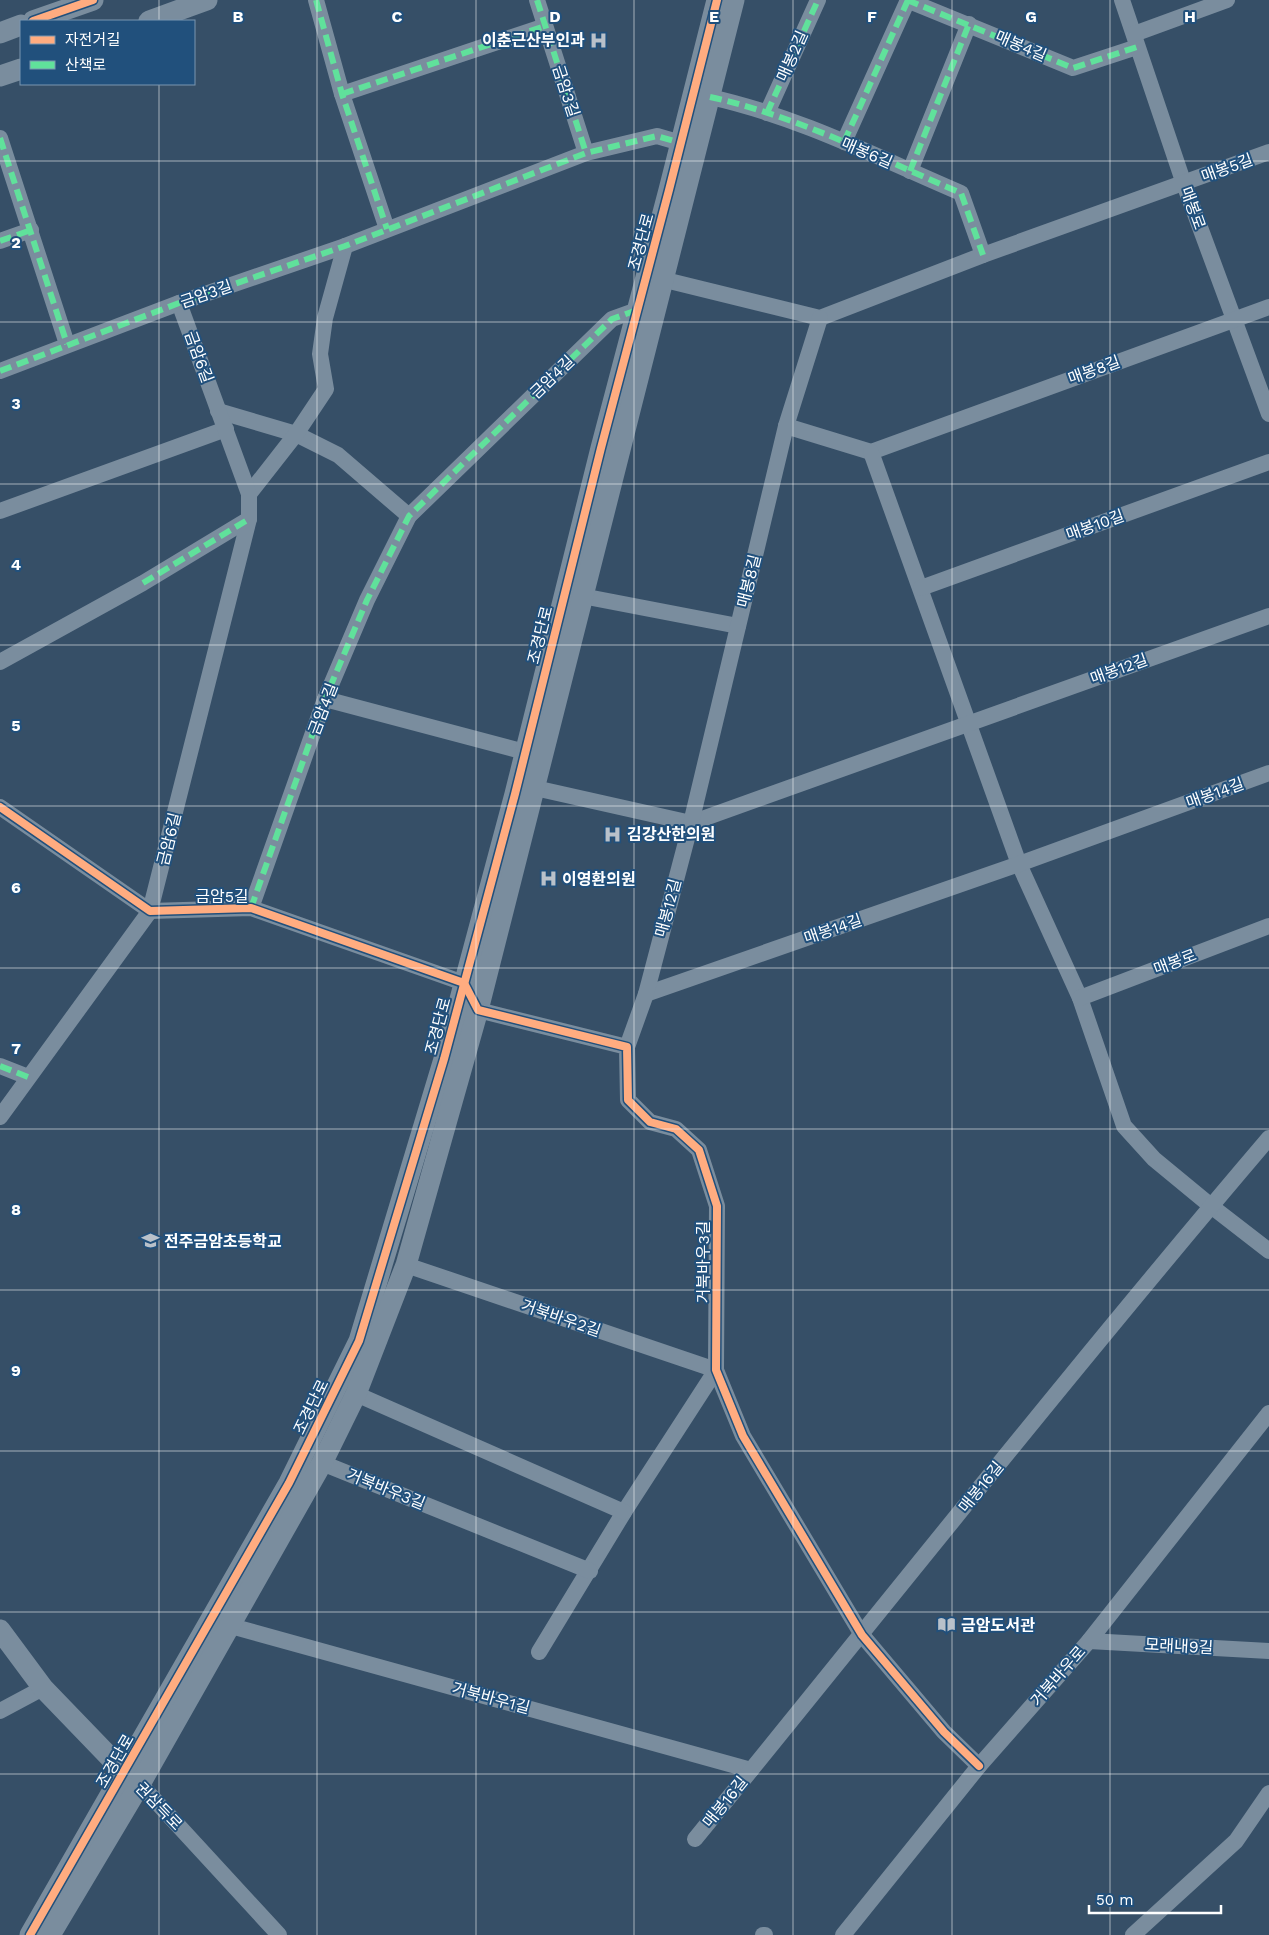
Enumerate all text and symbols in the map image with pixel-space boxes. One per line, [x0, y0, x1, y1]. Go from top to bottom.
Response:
text: B [233, 7, 244, 26]
text: C [392, 7, 403, 26]
text: D [549, 7, 561, 26]
text: E [709, 7, 719, 26]
text: F [867, 7, 877, 26]
text: G [1025, 7, 1037, 26]
text: H [1184, 7, 1196, 26]
legend [20, 20, 195, 85]
street label: 매봉4길 [992, 27, 1050, 65]
street label: 매봉2길 [772, 28, 812, 84]
hospital icon: 이춘근산부인과 [589, 30, 609, 50]
text: 자전거길 [65, 31, 120, 49]
place label: 이춘근산부인과 [482, 31, 585, 50]
text: 산책로 [65, 56, 106, 74]
street label: 금암3길 [549, 63, 583, 119]
street label: 매봉6길 [838, 134, 896, 172]
street label: 매봉5길 [1199, 150, 1255, 186]
street label: 매봉로 [1177, 184, 1210, 232]
street label: 조경단로 [624, 211, 658, 273]
text: 2 [11, 233, 21, 252]
street label: 금암3길 [178, 276, 234, 312]
street label: 금암6길 [181, 328, 217, 386]
street label: 금암4길 [526, 351, 578, 403]
street label: 매봉8길 [1065, 352, 1123, 388]
text: 3 [11, 394, 21, 413]
street label: 매봉10길 [1063, 506, 1127, 544]
street label: 매봉8길 [733, 552, 765, 610]
text: 4 [11, 555, 21, 574]
street label: 조경단로 [524, 604, 556, 666]
street label: 매봉12길 [1088, 650, 1150, 688]
street label: 금암4길 [304, 680, 342, 738]
text: 5 [11, 716, 21, 735]
street label: 매봉14길 [1183, 774, 1247, 812]
street label: 금암6길 [153, 811, 185, 867]
hospital icon: 김강산한의원 [603, 824, 623, 844]
place label: 김강산한의원 [627, 825, 715, 844]
hospital icon: 이영환의원 [538, 869, 558, 889]
place label: 이영환의원 [562, 870, 636, 889]
street label: 매봉12길 [651, 877, 685, 939]
text: 6 [11, 878, 21, 897]
street label: 금암5길 [195, 887, 249, 906]
street label: 매봉14길 [801, 910, 865, 948]
street label: 매봉로 [1151, 945, 1199, 979]
street label: 조경단로 [421, 995, 455, 1057]
text: 7 [11, 1039, 21, 1058]
text: 8 [11, 1200, 21, 1219]
street label: 거북바우3길 [694, 1221, 713, 1303]
school or university icon: 전주금암초등학교 [140, 1231, 160, 1251]
place label: 전주금암초등학교 [164, 1232, 282, 1251]
street label: 거북바우2길 [519, 1296, 603, 1340]
text: 9 [11, 1361, 21, 1380]
street label: 조경단로 [290, 1376, 333, 1438]
street label: 매봉16길 [955, 1458, 1007, 1516]
street label: 거북바우3길 [344, 1465, 428, 1513]
library icon: 금암도서관 [937, 1615, 957, 1635]
place label: 금암도서관 [961, 1616, 1035, 1635]
street label: 모래내9길 [1144, 1635, 1214, 1657]
street label: 거북바우로 [1027, 1642, 1089, 1710]
street label: 거북바우1길 [450, 1678, 532, 1718]
street label: 조경단로 [92, 1731, 138, 1791]
street label: 매봉16길 [699, 1773, 751, 1831]
street label: 권삼득로 [132, 1778, 186, 1834]
scale bar [1089, 1882, 1222, 1914]
text: 50 m [1096, 1891, 1133, 1909]

